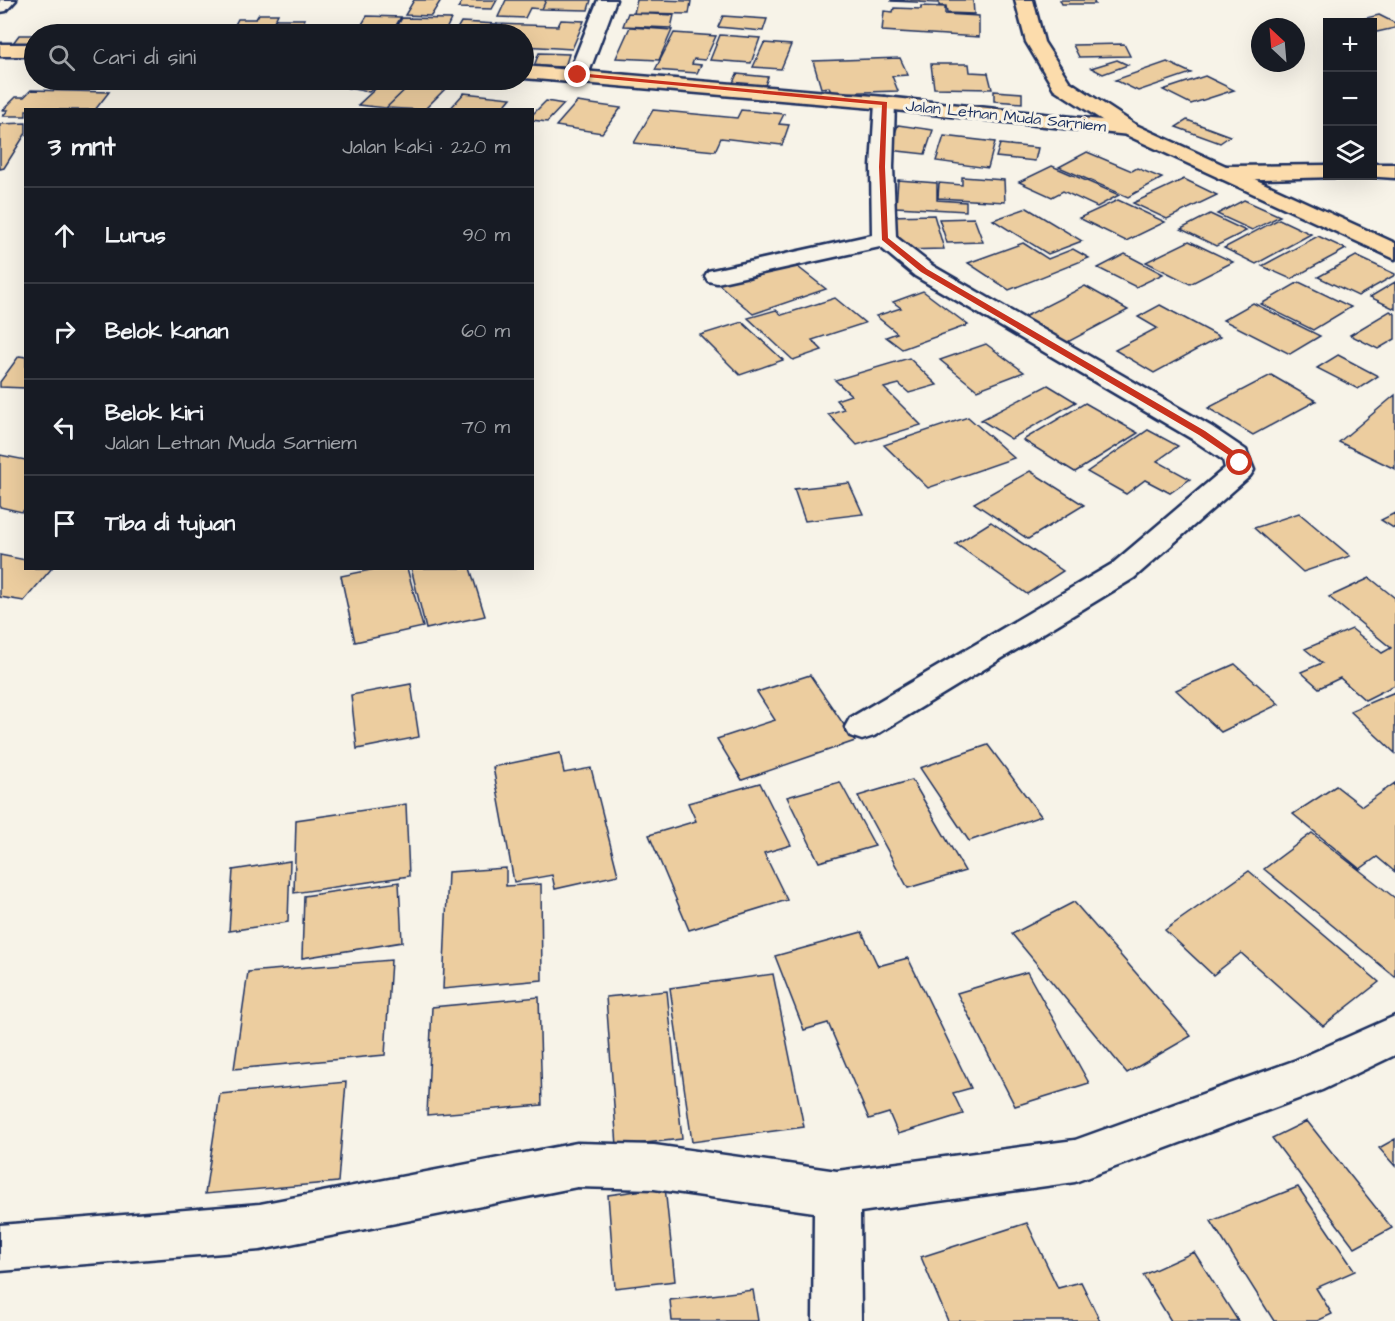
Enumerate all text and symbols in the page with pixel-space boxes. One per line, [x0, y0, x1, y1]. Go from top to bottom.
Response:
north arrow [1251, 18, 1305, 72]
map controls [1323, 18, 1377, 180]
button: + [1323, 18, 1377, 72]
search box [24, 24, 534, 90]
icon: search [45, 41, 78, 74]
text: Cari di sini [93, 42, 196, 73]
route end [564, 61, 590, 87]
button: − [1323, 72, 1377, 126]
street label: Jalan Letnan Muda Sarniem [905, 95, 1108, 138]
button: layers [1323, 126, 1377, 180]
text: 3 mnt [48, 129, 115, 165]
text: Jalan kaki · 220 m [342, 133, 510, 161]
icon: ahead [48, 219, 81, 252]
text: Lurus [105, 220, 166, 251]
text: 90 m [462, 221, 510, 249]
icon: right [48, 315, 81, 348]
text: Belok kanan [105, 316, 229, 347]
text: 60 m [461, 317, 510, 345]
text: Belok kiri [105, 398, 203, 429]
icon: left [48, 411, 81, 444]
text: 70 m [462, 413, 510, 441]
text: Jalan Letnan Muda Sarniem [105, 429, 357, 457]
route start [1226, 449, 1252, 475]
icon: arrive [48, 507, 81, 540]
text: Tiba di tujuan [105, 508, 235, 539]

